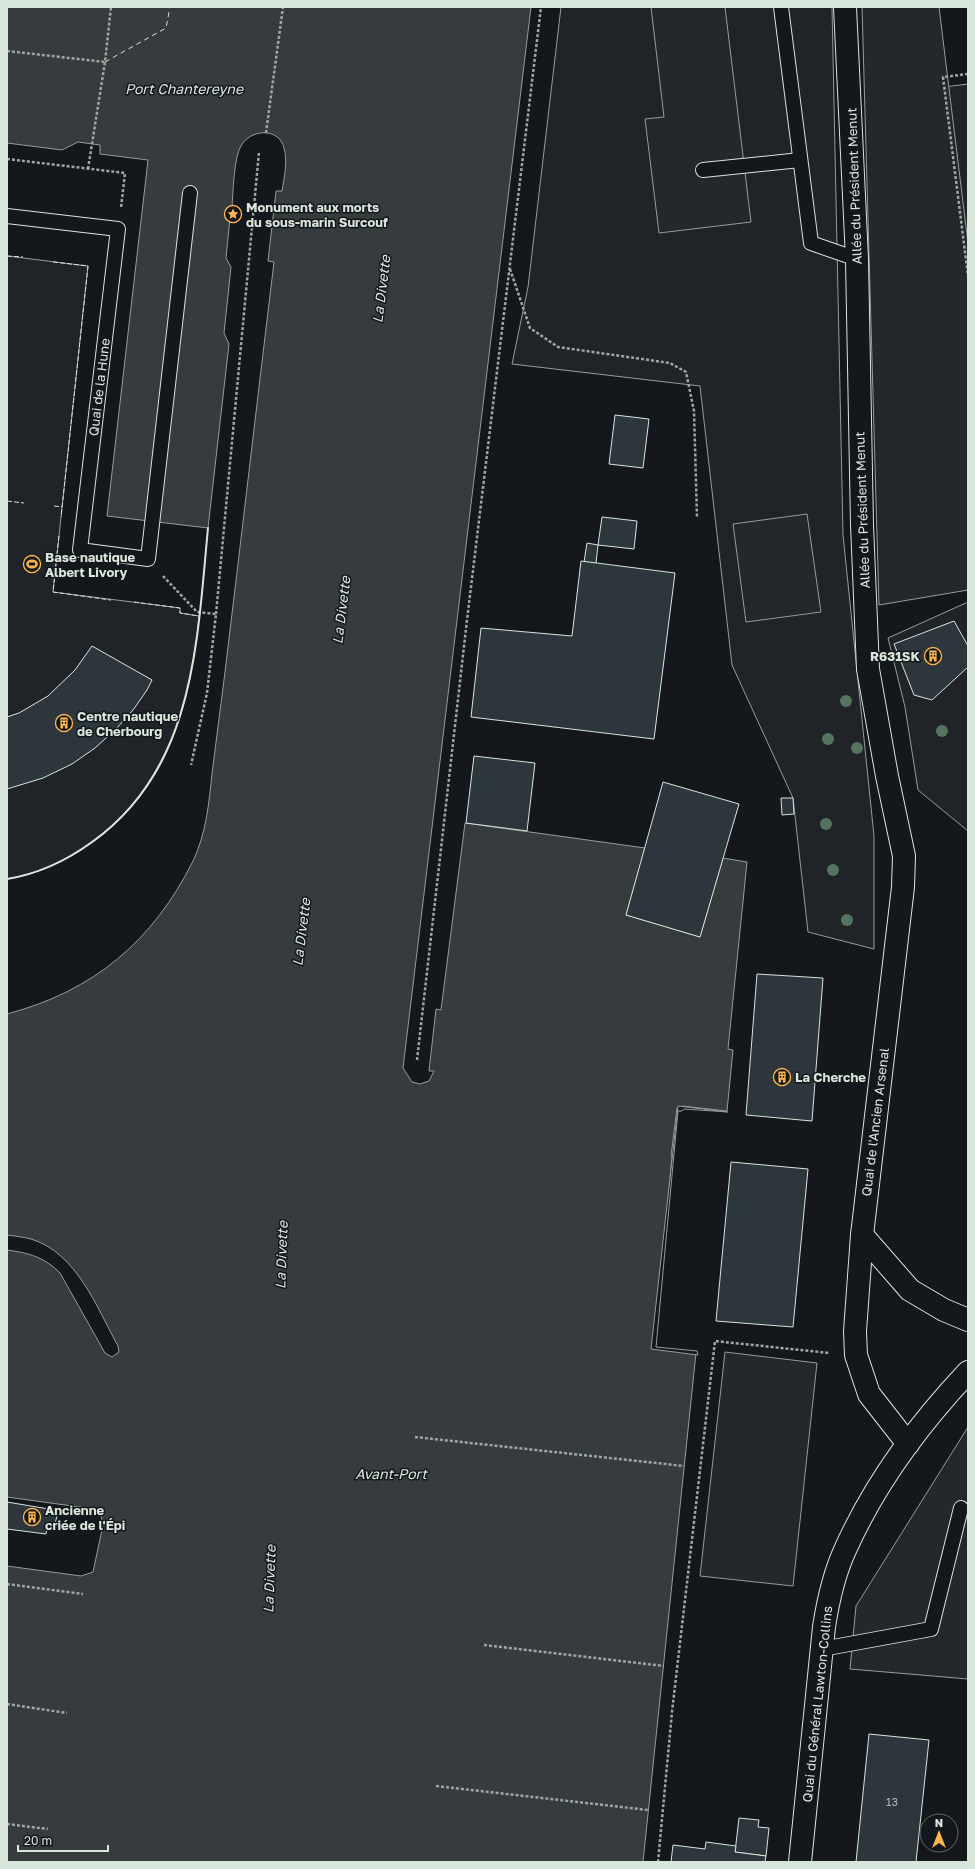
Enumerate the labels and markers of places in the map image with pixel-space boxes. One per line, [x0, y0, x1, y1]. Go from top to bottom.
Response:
place label: Monument aux morts du sous-marin Surcouf [246, 199, 388, 230]
place icon: Monument aux morts du sous-marin Surcouf [223, 204, 243, 224]
place label: Base nautique Albert Livory [45, 549, 136, 580]
sports icon: Base nautique Albert Livory [22, 554, 42, 574]
building icon: R631SK [923, 646, 943, 666]
place label: R631SK [870, 648, 921, 664]
place label: Centre nautique de Cherbourg [77, 708, 178, 739]
building icon: Centre nautique de Cherbourg [54, 713, 74, 733]
building icon: La Cherche [772, 1067, 792, 1087]
place label: La Cherche [795, 1069, 866, 1085]
place label: Ancienne criée de l'Épi [45, 1502, 125, 1533]
building icon: Ancienne criée de l'Épi [22, 1507, 42, 1527]

